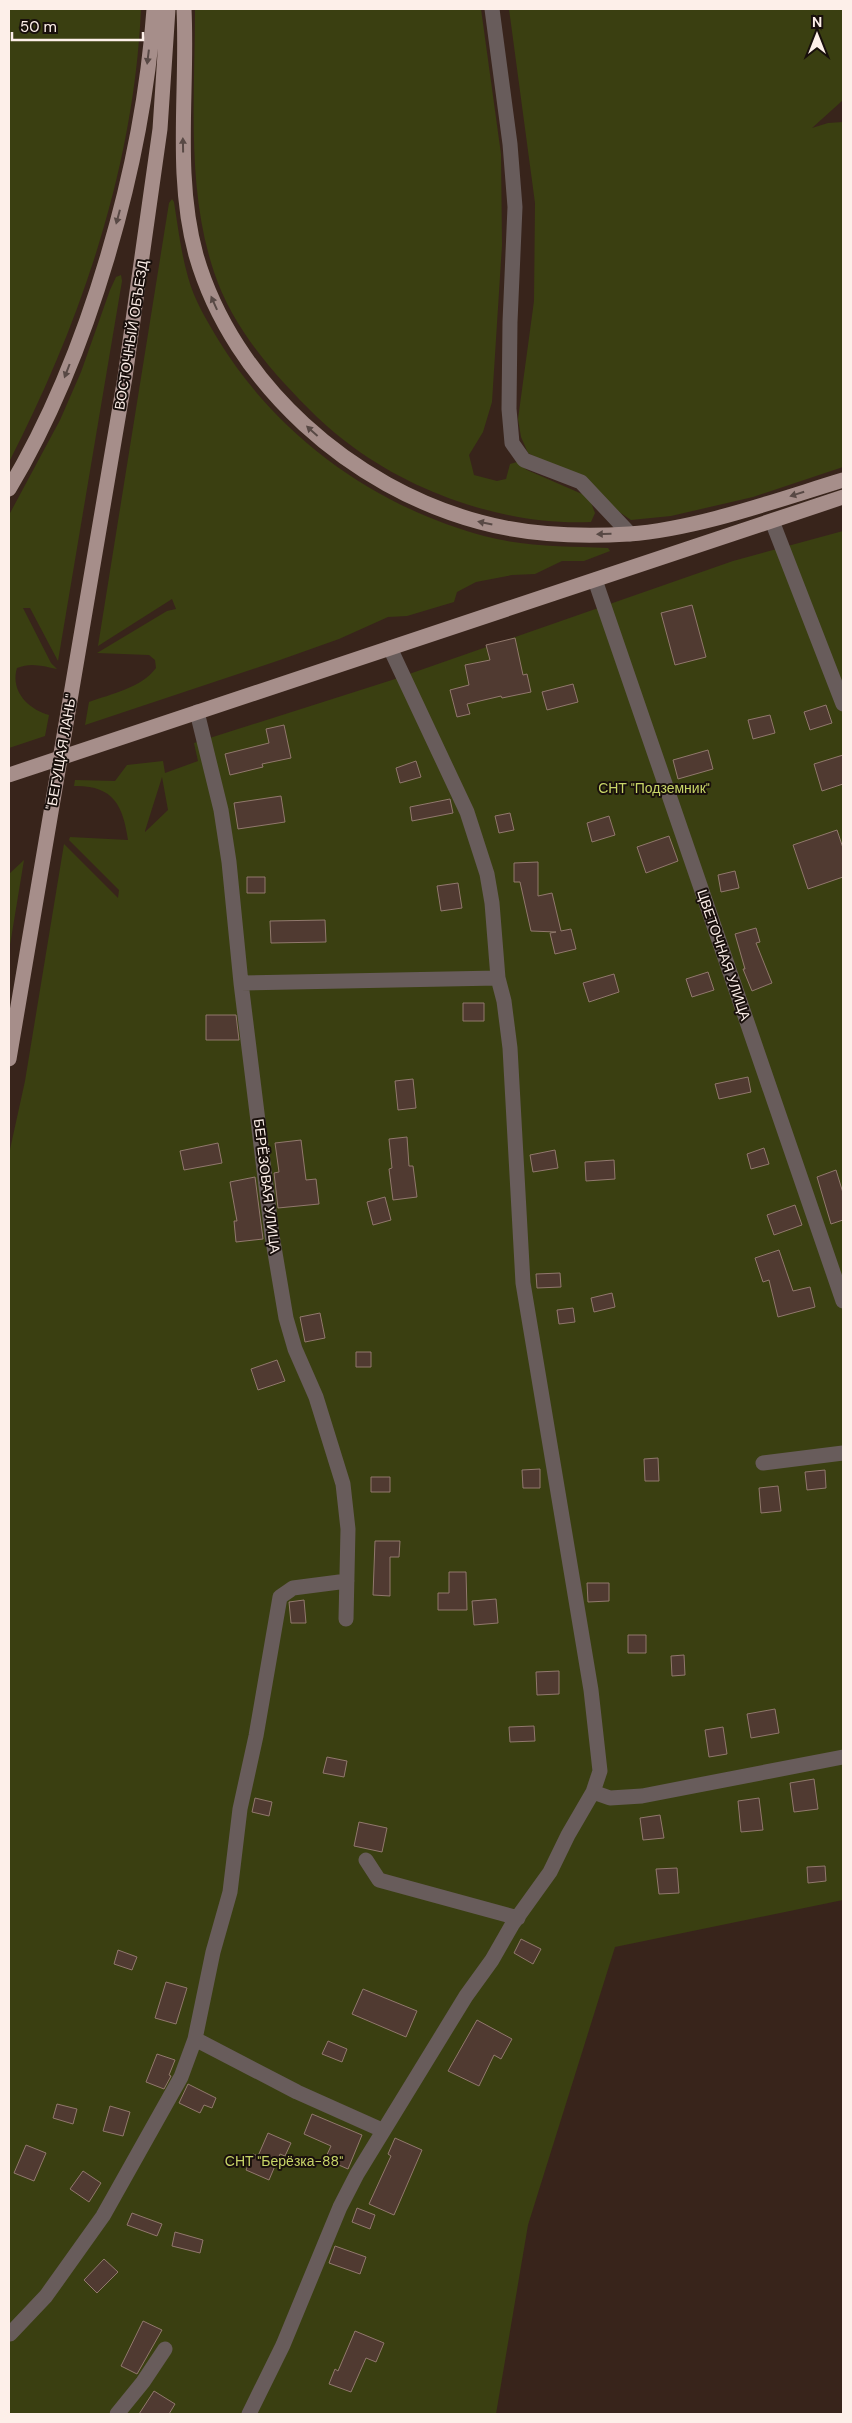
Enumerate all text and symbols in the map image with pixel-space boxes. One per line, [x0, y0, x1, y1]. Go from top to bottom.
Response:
scale bar [12, 10, 144, 42]
north arrow [792, 10, 842, 60]
text: N [812, 13, 822, 31]
text: 50 m [20, 17, 57, 37]
one-way arrow [144, 49, 152, 65]
one-way arrow [179, 136, 187, 152]
one-way arrow [114, 209, 122, 224]
street label: ВОСТОЧНЫЙ ОБЪЕЗД [110, 258, 152, 411]
one-way arrow [209, 296, 217, 310]
one-way arrow [62, 364, 70, 378]
one-way arrow [306, 425, 318, 437]
one-way arrow [789, 491, 804, 499]
one-way arrow [477, 519, 492, 527]
one-way arrow [596, 530, 612, 538]
street label: "БЕГУЩАЯ ЛАНЬ" [42, 693, 80, 811]
park label: СНТ "Подземник" [598, 779, 710, 797]
street label: ЦВЕТОЧНАЯ УЛИЦА [693, 887, 755, 1024]
street label: БЕРЁЗОВАЯ УЛИЦА [250, 1117, 284, 1255]
park label: СНТ "Берёзка-88" [225, 2152, 343, 2170]

